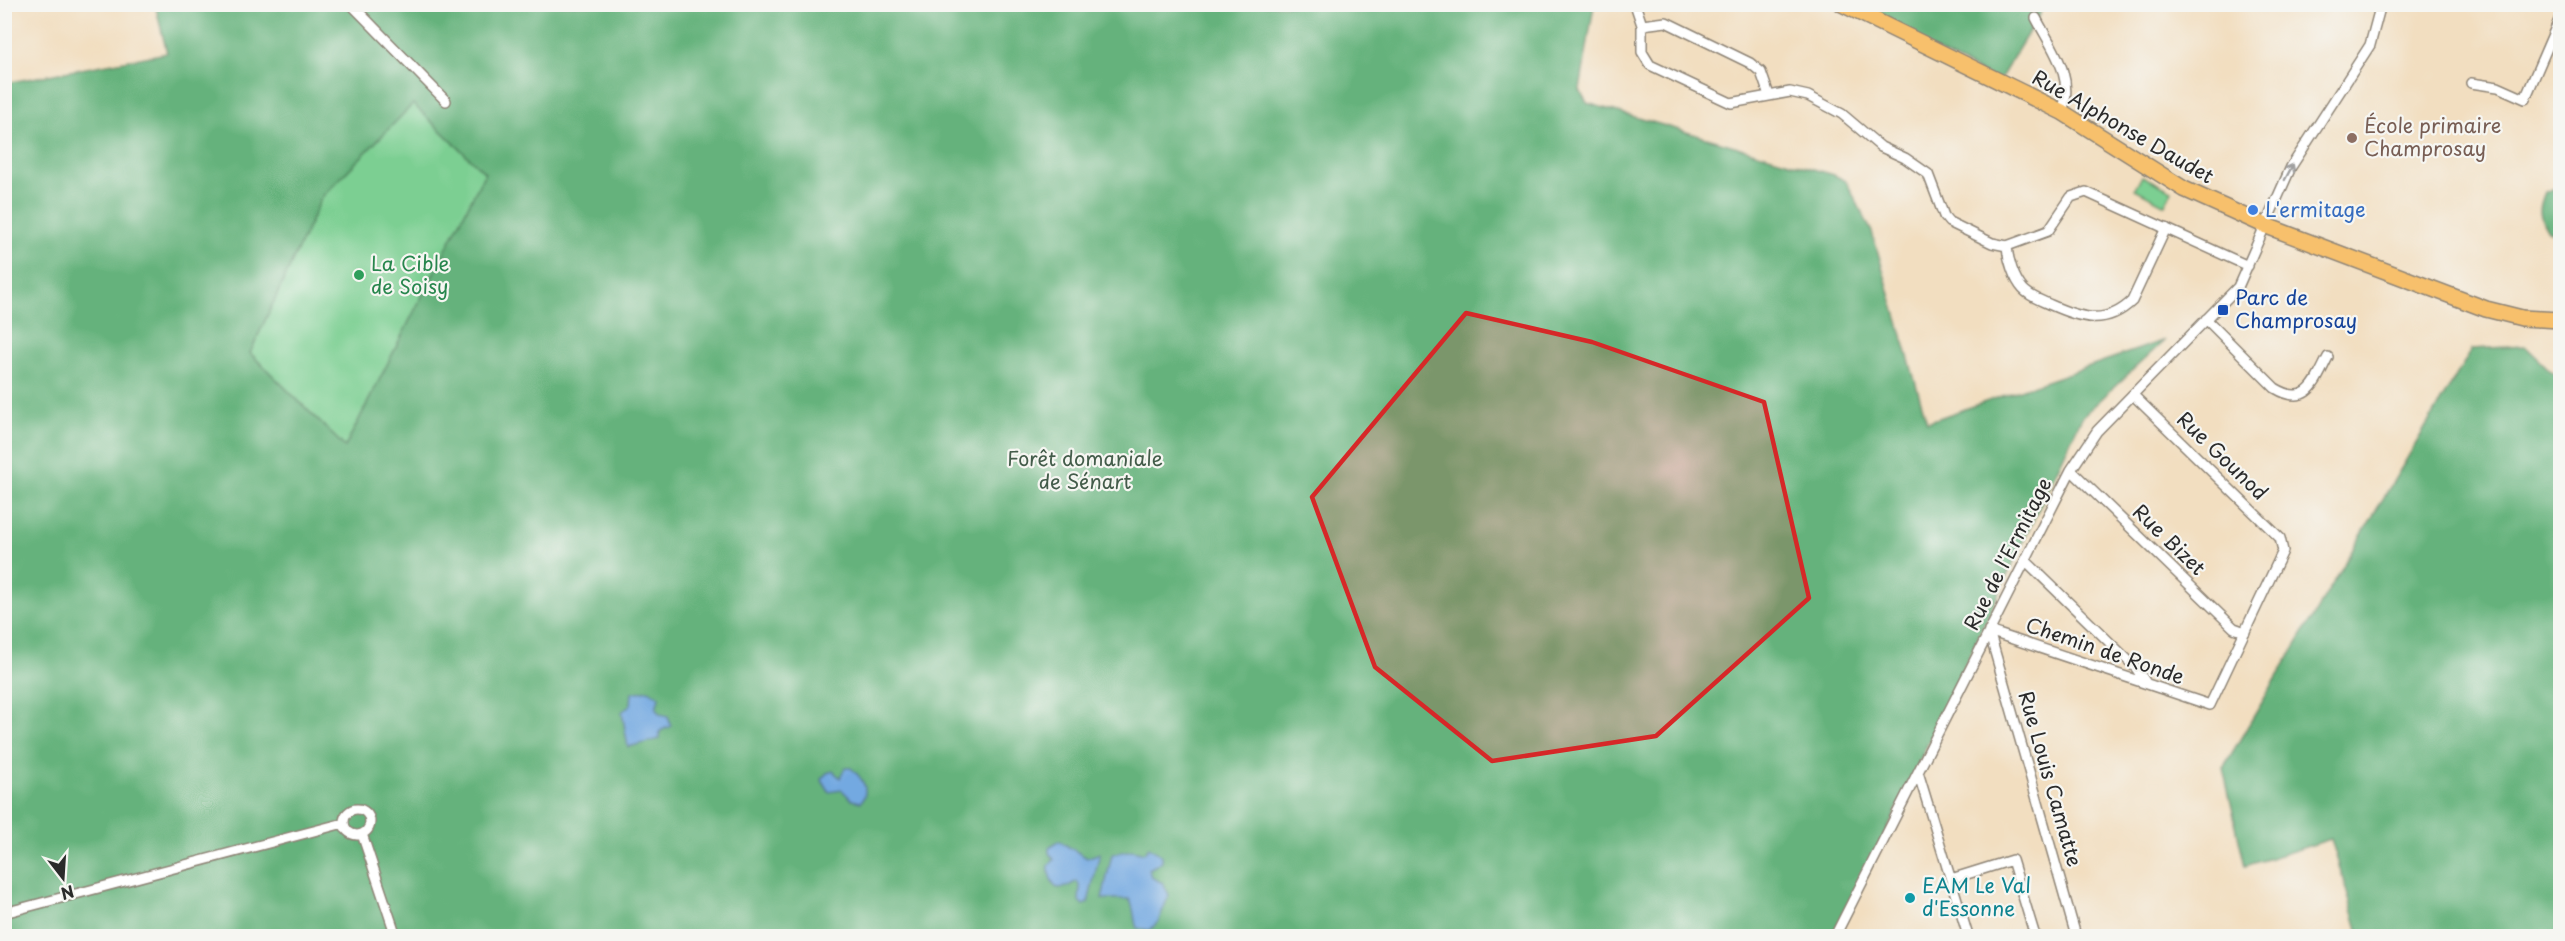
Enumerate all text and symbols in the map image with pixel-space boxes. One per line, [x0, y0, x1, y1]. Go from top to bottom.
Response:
street label: Rue Alphonse Daudet [2027, 62, 2220, 190]
place label: École primaire Champrosay [2364, 110, 2501, 163]
marker: École primaire Champrosay [2345, 131, 2359, 145]
one-way arrow [2283, 164, 2295, 181]
place label: L'ermitage [2265, 194, 2366, 224]
marker: L'ermitage [2246, 203, 2260, 217]
place label: La Cible de Soisy [371, 248, 450, 301]
marker: La Cible de Soisy [352, 268, 366, 282]
place label: Parc de Champrosay [2235, 282, 2357, 335]
marker: Parc de Champrosay [2216, 303, 2230, 317]
street label: Rue Gounod [2171, 404, 2275, 506]
park label: Forêt domaniale de Sénart [1007, 443, 1163, 496]
street label: Rue de l'Ermitage [1956, 472, 2059, 635]
street label: Rue Bizet [2126, 497, 2213, 582]
street label: Chemin de Ronde [2022, 609, 2189, 691]
street label: Rue Louis Camatte [2012, 688, 2090, 870]
north arrow [33, 848, 93, 908]
place label: EAM Le Val d'Essonne [1922, 870, 2031, 923]
text: N [58, 880, 77, 907]
marker: EAM Le Val d'Essonne [1903, 891, 1917, 905]

